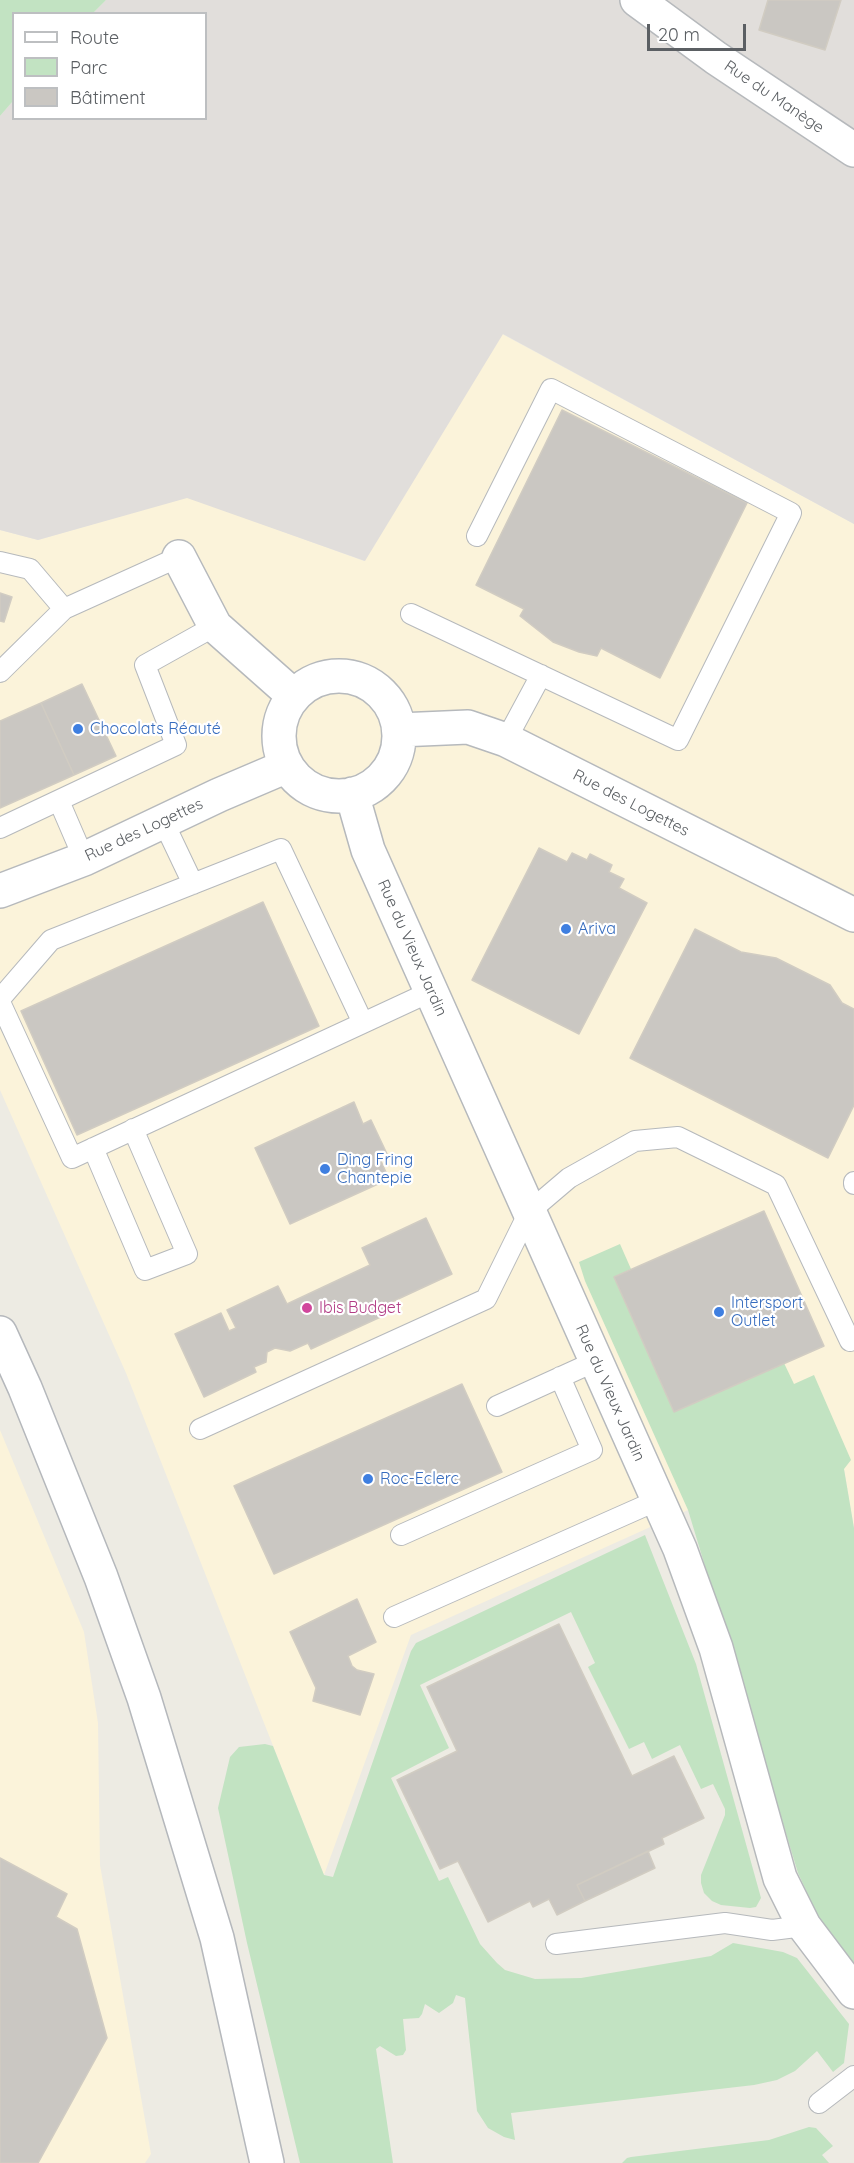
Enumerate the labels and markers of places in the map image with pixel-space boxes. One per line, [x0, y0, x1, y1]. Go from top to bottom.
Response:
place label: Chocolats Réauté [90, 719, 221, 739]
marker: Chocolats Réauté [71, 722, 85, 736]
place label: Ariva [578, 919, 616, 939]
marker: Ariva [559, 922, 573, 936]
place label: Ding Fring Chantepie [337, 1150, 413, 1188]
marker: Ding Fring Chantepie [318, 1162, 332, 1176]
place label: Intersport Outlet [731, 1293, 803, 1331]
place label: Ibis Budget [319, 1298, 401, 1318]
marker: Ibis Budget [300, 1301, 314, 1315]
marker: Intersport Outlet [712, 1305, 726, 1319]
place label: Roc-Eclerc [380, 1469, 459, 1489]
marker: Roc-Eclerc [361, 1472, 375, 1486]

